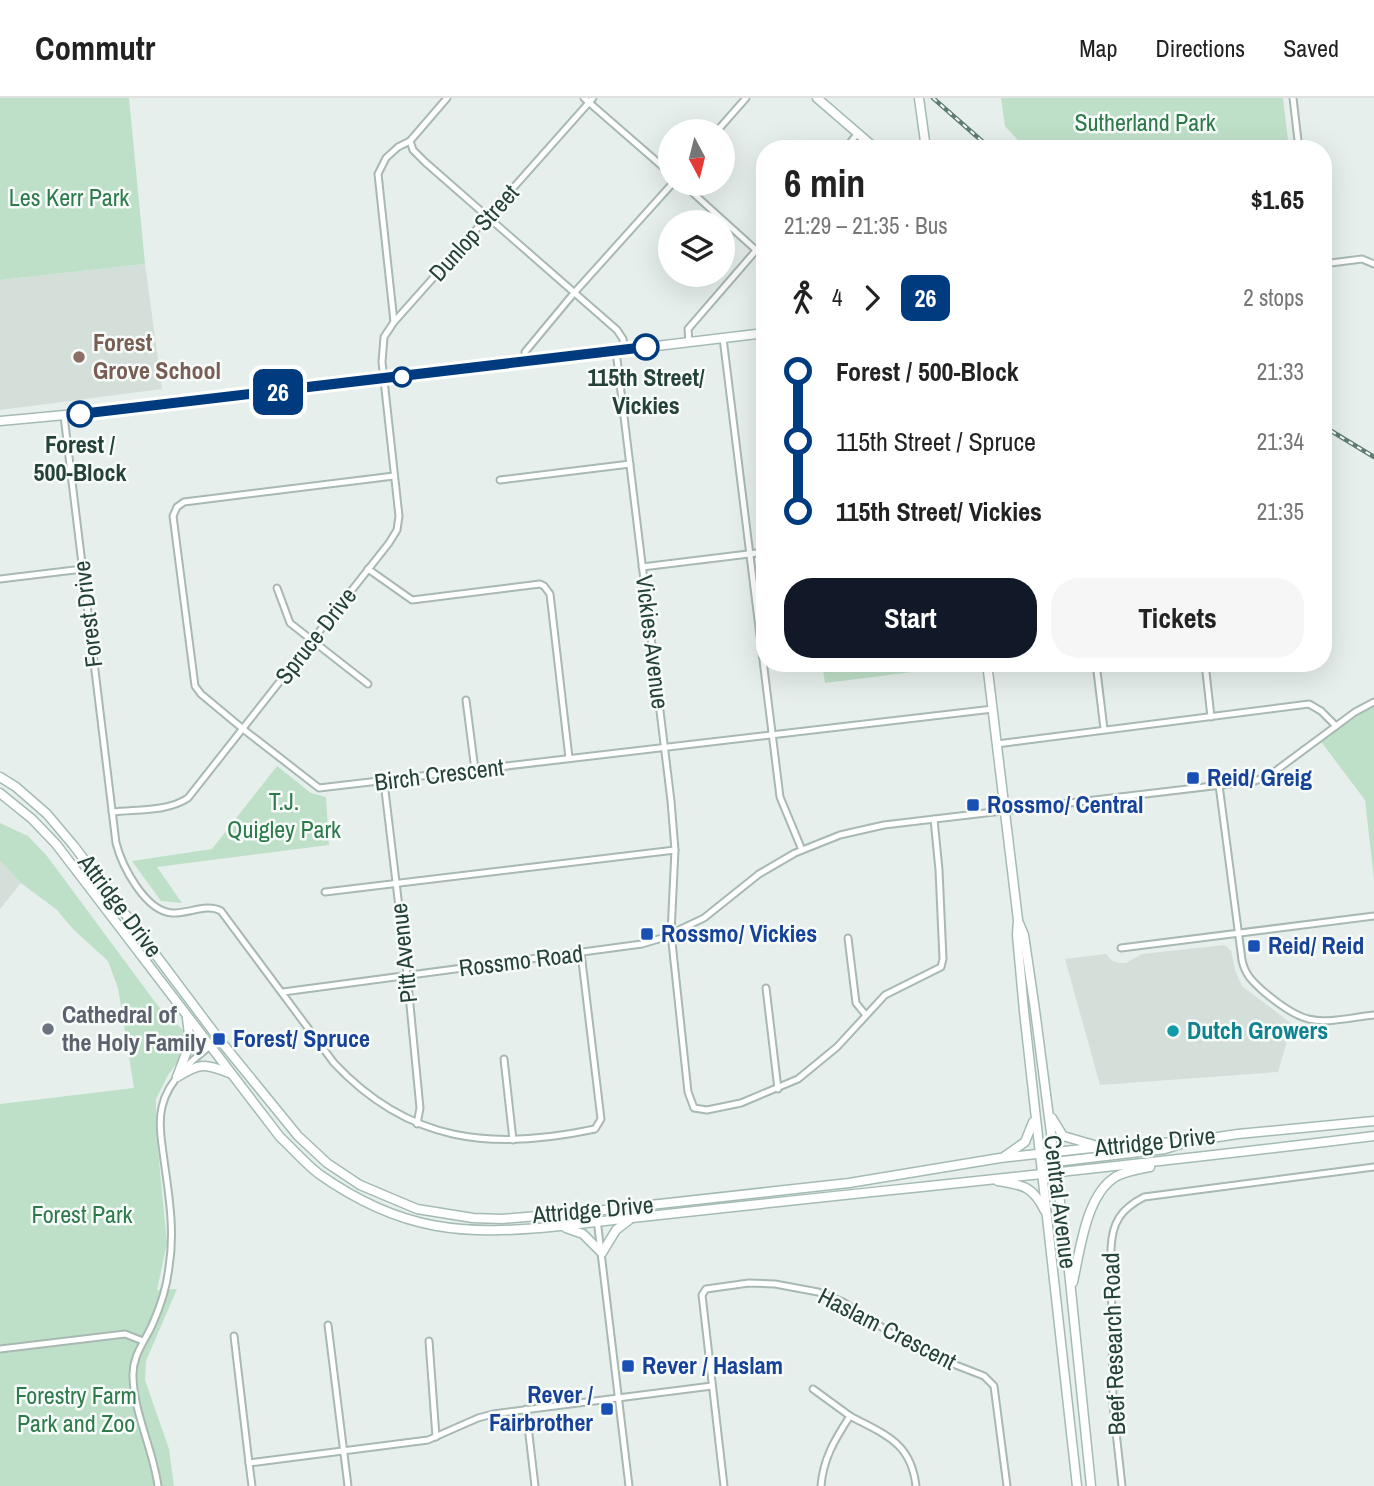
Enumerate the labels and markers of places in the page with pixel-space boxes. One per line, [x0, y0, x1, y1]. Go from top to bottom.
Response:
place label: Forest Grove School [93, 326, 221, 386]
marker: 115th Street/ Vickies [633, 334, 659, 360]
marker: Forest Grove School [71, 349, 87, 365]
place label: 115th Street/ Vickies [587, 361, 705, 421]
unlabelled marker [392, 367, 412, 387]
marker: Forest / 500-Block [67, 401, 93, 427]
place label: Forest / 500-Block [34, 428, 127, 488]
place label: Reid/ Greig [1207, 761, 1312, 793]
marker: Reid/ Greig [1185, 770, 1201, 786]
place label: Rossmo/ Central [987, 788, 1143, 820]
marker: Rossmo/ Central [965, 797, 981, 813]
place label: Rossmo/ Vickies [661, 917, 817, 949]
marker: Rossmo/ Vickies [639, 926, 655, 942]
place label: Reid/ Reid [1268, 929, 1364, 961]
marker: Reid/ Reid [1246, 938, 1262, 954]
place label: Cathedral of the Holy Family [62, 998, 207, 1058]
place label: Dutch Growers [1187, 1014, 1328, 1046]
marker: Cathedral of the Holy Family [40, 1021, 56, 1037]
place label: Forest/ Spruce [233, 1022, 370, 1054]
marker: Dutch Growers [1165, 1023, 1181, 1039]
marker: Forest/ Spruce [211, 1031, 227, 1047]
place label: Rever / Haslam [642, 1349, 783, 1381]
marker: Rever / Haslam [620, 1358, 636, 1374]
place label: Rever / Fairbrother [489, 1378, 594, 1438]
marker: Rever / Fairbrother [599, 1401, 615, 1417]

